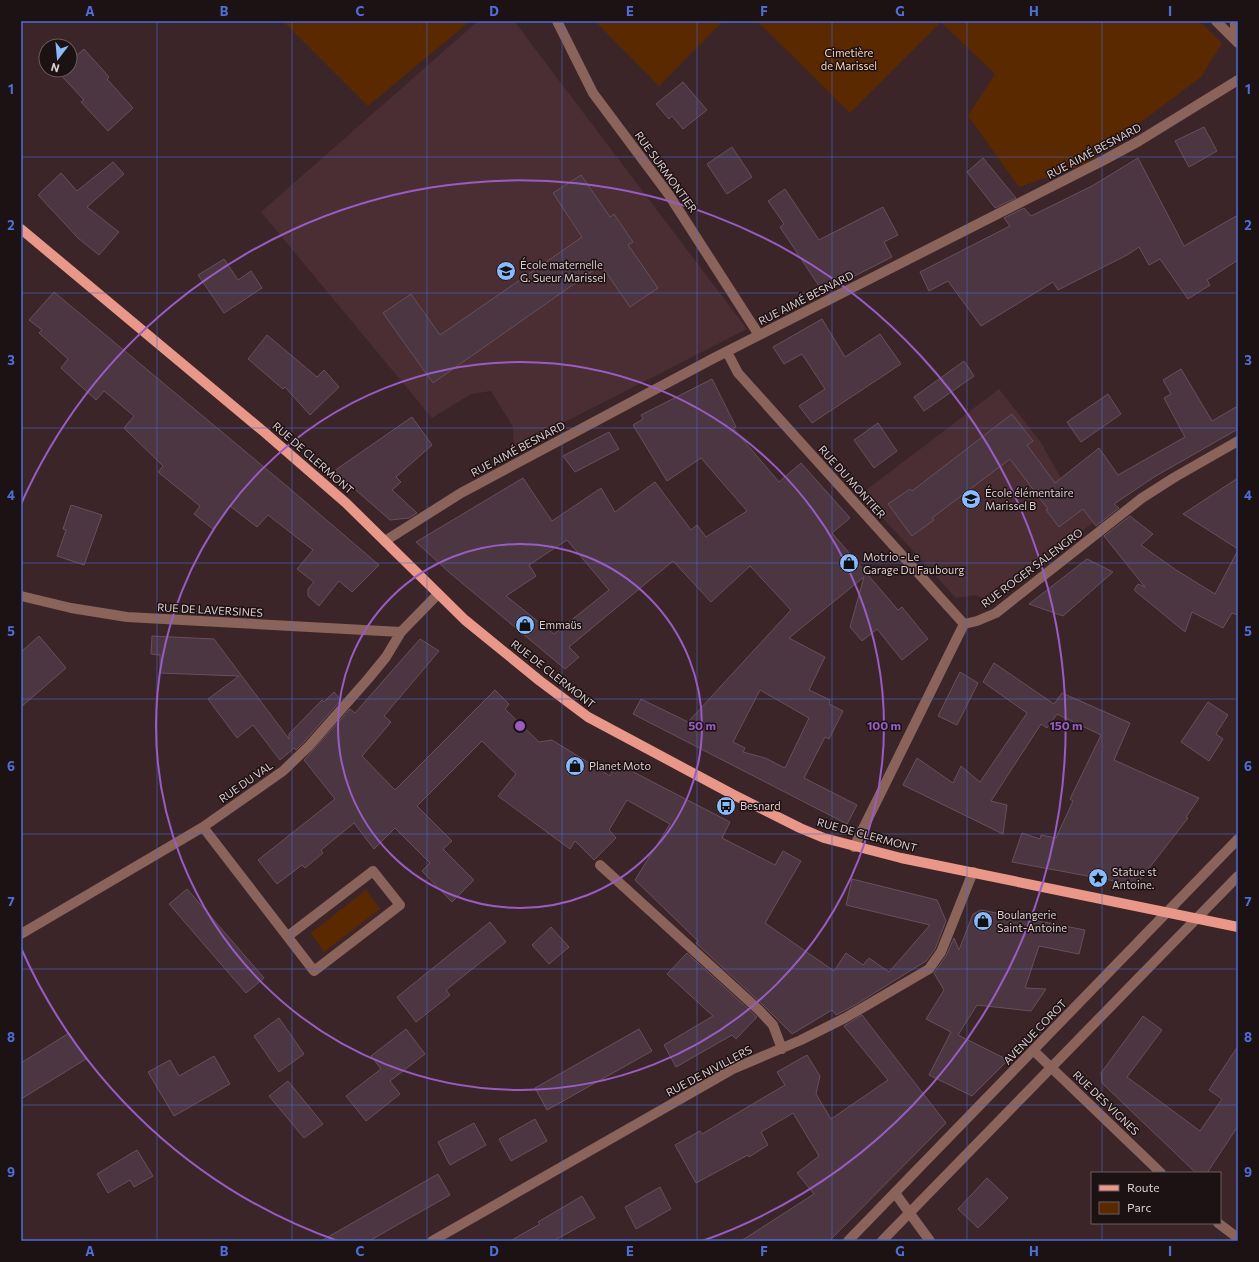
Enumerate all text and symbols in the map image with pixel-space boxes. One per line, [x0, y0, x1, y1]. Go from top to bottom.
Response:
text: A [85, 3, 95, 19]
text: B [220, 3, 229, 19]
text: C [356, 3, 365, 19]
text: D [489, 3, 499, 19]
text: E [626, 3, 634, 19]
text: F [760, 3, 768, 19]
text: G [895, 3, 905, 19]
text: H [1029, 3, 1039, 19]
text: I [1168, 3, 1172, 19]
north arrow [38, 38, 78, 78]
park label: Cimetière de Marissel [821, 46, 877, 72]
text: N [49, 61, 61, 75]
text: 1 [8, 81, 14, 97]
text: 1 [1245, 81, 1251, 97]
street label: RUE AIMÉ BESNARD [1044, 119, 1143, 181]
street label: RUE SURMONTIER [633, 129, 701, 215]
text: 2 [7, 217, 15, 233]
text: 2 [1244, 217, 1252, 233]
place label: École maternelle G. Sueur Marissel [520, 257, 606, 284]
school or university icon: École maternelle G. Sueur Marissel [495, 260, 517, 282]
street label: RUE AIMÉ BESNARD [756, 267, 856, 327]
text: 3 [7, 352, 15, 368]
text: 3 [1244, 352, 1252, 368]
street label: RUE AIMÉ BESNARD [468, 417, 567, 479]
street label: RUE DE CLERMONT [270, 419, 356, 496]
street label: RUE DU MONTIER [816, 442, 889, 521]
place label: École élémentaire Marissel B [985, 485, 1074, 512]
text: 4 [7, 487, 15, 503]
text: 4 [1244, 487, 1252, 503]
school or university icon: École élémentaire Marissel B [960, 488, 982, 510]
street label: RUE ROGER SALENGRO [978, 525, 1085, 610]
place label: Motrio - Le Garage Du Faubourg [863, 550, 965, 576]
shop icon: Motrio - Le Garage Du Faubourg [838, 552, 860, 574]
street label: RUE DE LAVERSINES [157, 600, 263, 619]
shop icon: Emmaüs [514, 614, 536, 636]
place label: Emmaüs [539, 618, 582, 631]
text: 5 [7, 623, 15, 639]
text: 5 [1244, 623, 1252, 639]
street label: RUE DE CLERMONT [509, 637, 598, 710]
text: 50 m [688, 718, 716, 732]
text: 100 m [867, 718, 901, 732]
text: 150 m [1049, 718, 1083, 732]
centre of rings [513, 719, 527, 733]
shop icon: Planet Moto [564, 755, 586, 777]
text: 6 [7, 758, 15, 774]
street label: RUE DU VAL [216, 758, 275, 805]
text: 6 [1244, 758, 1252, 774]
place label: Planet Moto [589, 759, 652, 772]
bus stop icon: Besnard [715, 795, 737, 817]
place label: Besnard [740, 799, 781, 812]
street label: RUE DE CLERMONT [816, 815, 919, 854]
place label: Statue st Antoine. [1112, 865, 1157, 891]
place icon: Statue st Antoine. [1087, 867, 1109, 889]
text: 7 [7, 893, 15, 909]
text: 7 [1244, 893, 1252, 909]
place label: Boulangerie Saint-Antoine [997, 908, 1067, 934]
shop icon: Boulangerie Saint-Antoine [972, 910, 994, 932]
street label: AVENUE COROT [1000, 996, 1069, 1067]
text: 8 [7, 1029, 15, 1045]
text: 8 [1244, 1029, 1252, 1045]
street label: RUE DE NIVILLERS [664, 1042, 754, 1099]
street label: RUE DES VIGNES [1071, 1068, 1142, 1138]
text: 9 [7, 1164, 15, 1180]
text: 9 [1244, 1164, 1252, 1180]
legend [1091, 1172, 1221, 1224]
text: Route [1127, 1180, 1160, 1194]
text: Parc [1127, 1200, 1151, 1214]
text: A [85, 1243, 95, 1259]
text: B [220, 1243, 229, 1259]
text: C [356, 1243, 365, 1259]
text: D [489, 1243, 499, 1259]
text: E [626, 1243, 634, 1259]
text: F [760, 1243, 768, 1259]
text: G [895, 1243, 905, 1259]
text: H [1029, 1243, 1039, 1259]
text: I [1168, 1243, 1172, 1259]

